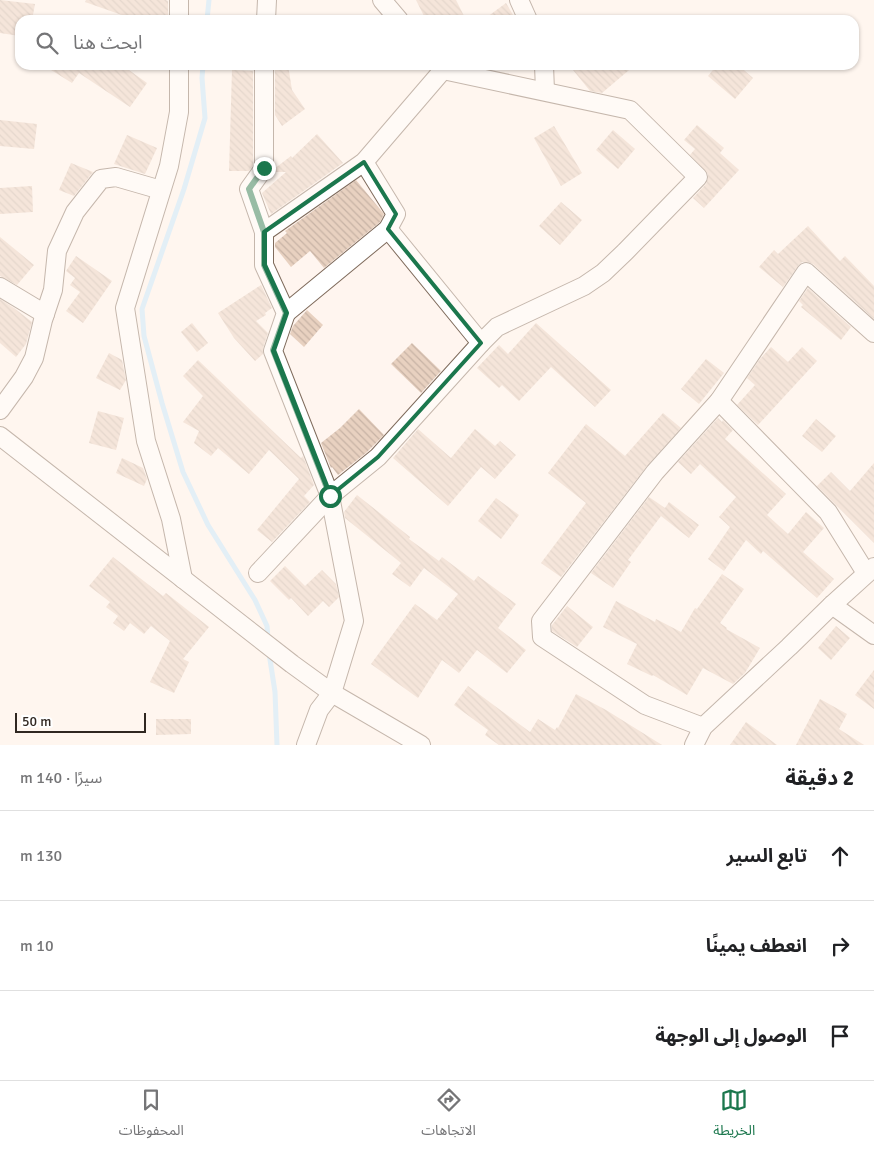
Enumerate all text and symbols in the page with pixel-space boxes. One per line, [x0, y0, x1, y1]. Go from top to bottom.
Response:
search box [15, 15, 859, 70]
icon: search [33, 29, 61, 57]
text: ابحث هنا [73, 31, 143, 55]
route end [253, 157, 276, 180]
route start [319, 485, 342, 508]
scale bar [15, 710, 146, 733]
text: 50 m [22, 713, 51, 730]
text: 2 دقيقة [785, 765, 854, 791]
text: سيرًا · 140 m [20, 768, 102, 788]
icon: ahead [826, 842, 854, 870]
text: تابع السير [727, 844, 807, 868]
text: 130 m [20, 846, 62, 866]
icon: right [826, 932, 854, 960]
text: انعطف يمينًا [706, 934, 807, 958]
text: 10 m [20, 936, 54, 956]
icon: arrive [826, 1022, 854, 1050]
text: الوصول إلى الوجهة [655, 1024, 807, 1048]
tab: المحفوظات [119, 1086, 184, 1145]
tab: الاتجاهات [421, 1086, 476, 1145]
tab: الخريطة [713, 1086, 755, 1145]

